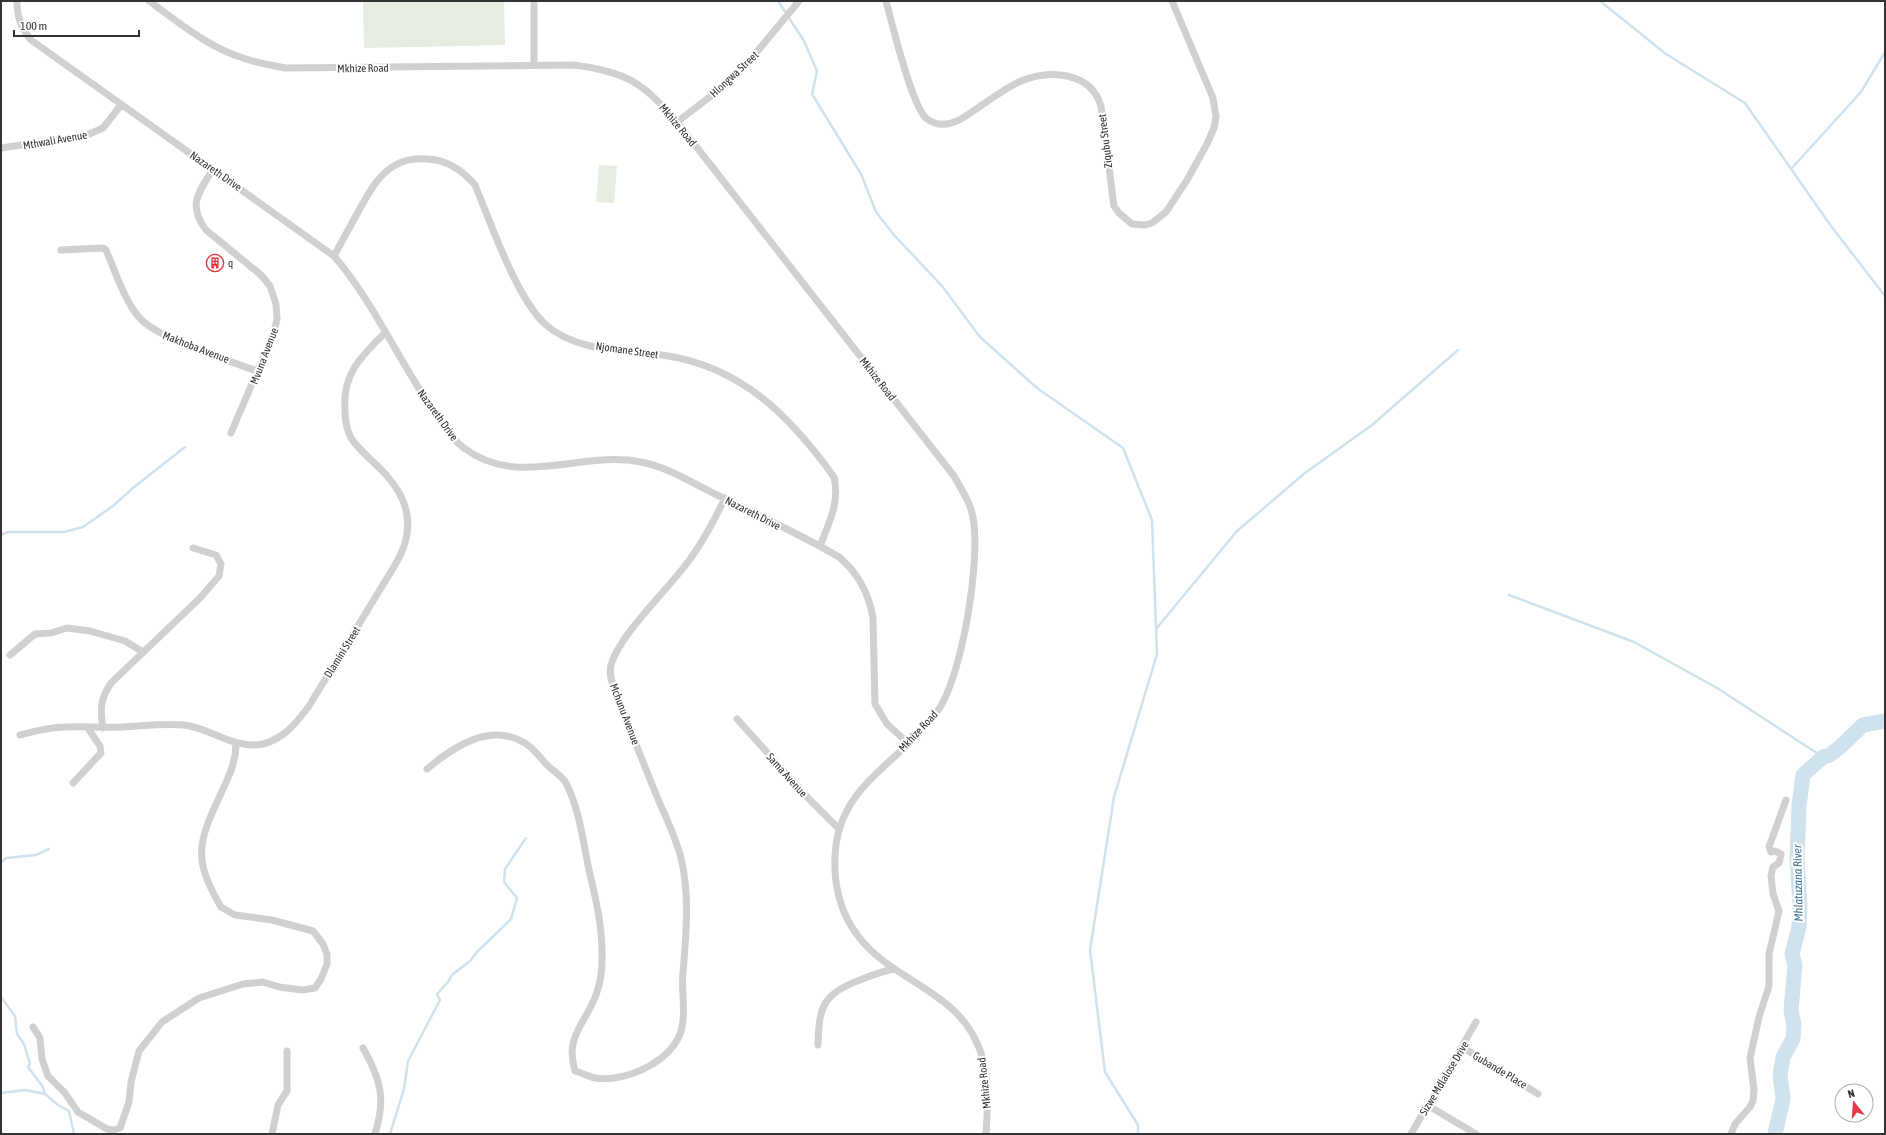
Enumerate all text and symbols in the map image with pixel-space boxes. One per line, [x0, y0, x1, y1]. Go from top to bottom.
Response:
scale bar [14, 12, 139, 38]
text: 100 m [20, 19, 47, 33]
street label: Hlongwa Street [707, 49, 761, 99]
street label: Mkhize Road [337, 62, 389, 74]
street label: Mkhize Road [657, 101, 699, 149]
street label: Ziqubu Street [1096, 113, 1114, 169]
street label: Mthwali Avenue [22, 128, 88, 152]
street label: Nazareth Drive [188, 149, 244, 193]
building icon: q [205, 253, 225, 273]
place label: q [228, 257, 233, 269]
street label: Mvuna Avenue [248, 326, 280, 386]
street label: Makhoba Avenue [161, 329, 231, 365]
street label: Njomane Street [595, 340, 659, 360]
street label: Mkhize Road [857, 355, 899, 403]
street label: Nazareth Drive [415, 387, 461, 443]
street label: Nazareth Drive [723, 494, 783, 532]
street label: Dlamini Street [322, 624, 362, 680]
street label: Mchunu Avenue [608, 682, 642, 746]
street label: Mkhize Road [896, 708, 940, 754]
street label: Sama Avenue [764, 751, 810, 799]
water label: Mhlatuzana River [1790, 844, 1806, 922]
street label: Sizwe Mdlalose Drive [1417, 1039, 1471, 1117]
street label: Gubande Place [1471, 1049, 1529, 1091]
street label: Mkhize Road [975, 1057, 993, 1109]
north arrow [1834, 1083, 1874, 1123]
text: N [1846, 1087, 1856, 1100]

